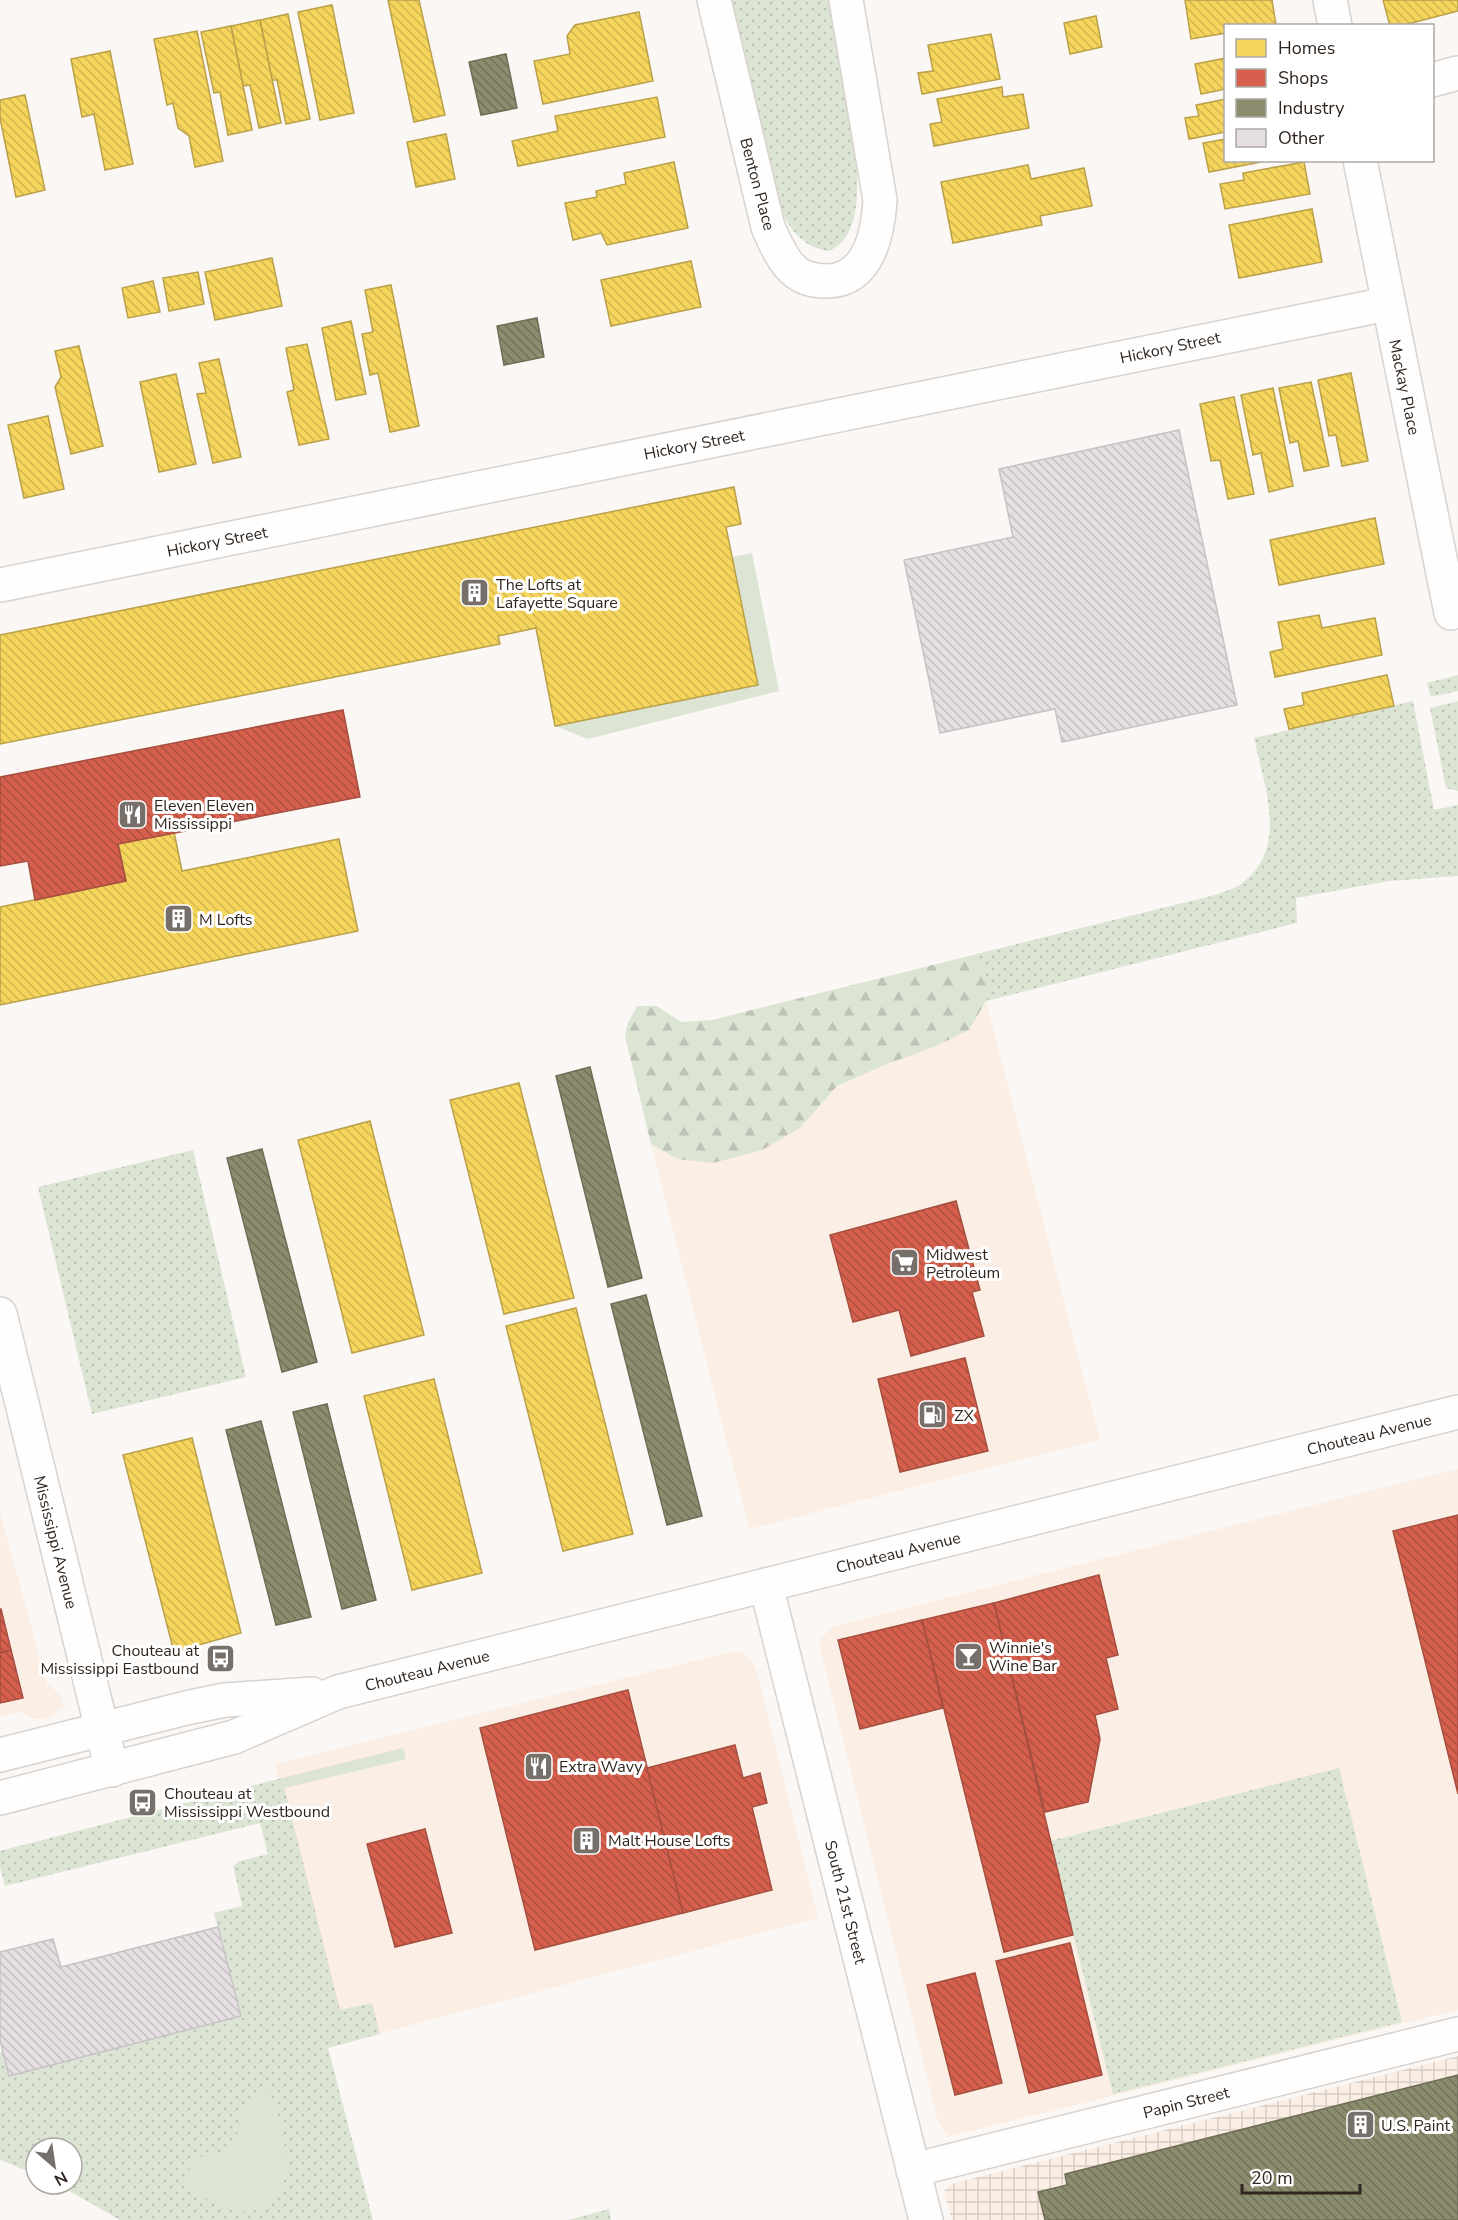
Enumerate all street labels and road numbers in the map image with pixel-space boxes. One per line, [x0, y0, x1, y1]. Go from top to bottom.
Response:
street label: Benton Place [734, 135, 780, 233]
street label: Hickory Street [1118, 327, 1223, 369]
street label: Mackay Place [1383, 337, 1425, 437]
street label: Hickory Street [642, 424, 747, 466]
street label: Hickory Street [165, 521, 270, 563]
street label: Chouteau Avenue [1305, 1409, 1434, 1461]
street label: Mississippi Avenue [28, 1473, 82, 1611]
street label: Chouteau Avenue [834, 1527, 963, 1579]
street label: Chouteau Avenue [363, 1645, 492, 1697]
street label: South 21st Street [819, 1838, 871, 1967]
street label: Papin Street [1141, 2082, 1232, 2124]

